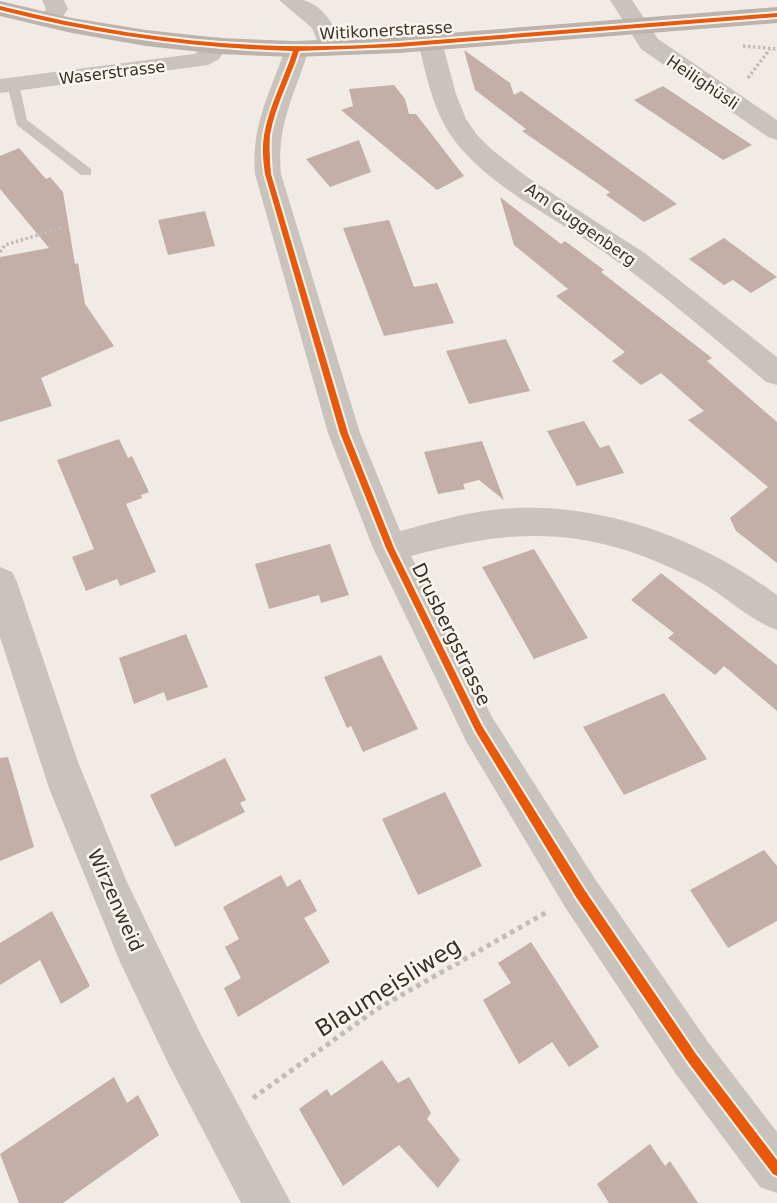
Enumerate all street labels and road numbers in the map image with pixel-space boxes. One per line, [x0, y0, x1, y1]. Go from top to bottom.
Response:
street label: Witikonerstrasse [319, 18, 453, 43]
street label: Heilighüsli [663, 51, 742, 113]
street label: Waserstrasse [58, 57, 166, 88]
street label: Am Guggenberg [522, 179, 640, 270]
street label: Drusbergstrasse [408, 559, 496, 709]
street label: Wirzenweid [84, 845, 148, 955]
street label: Blaumeisliweg [311, 932, 465, 1042]

